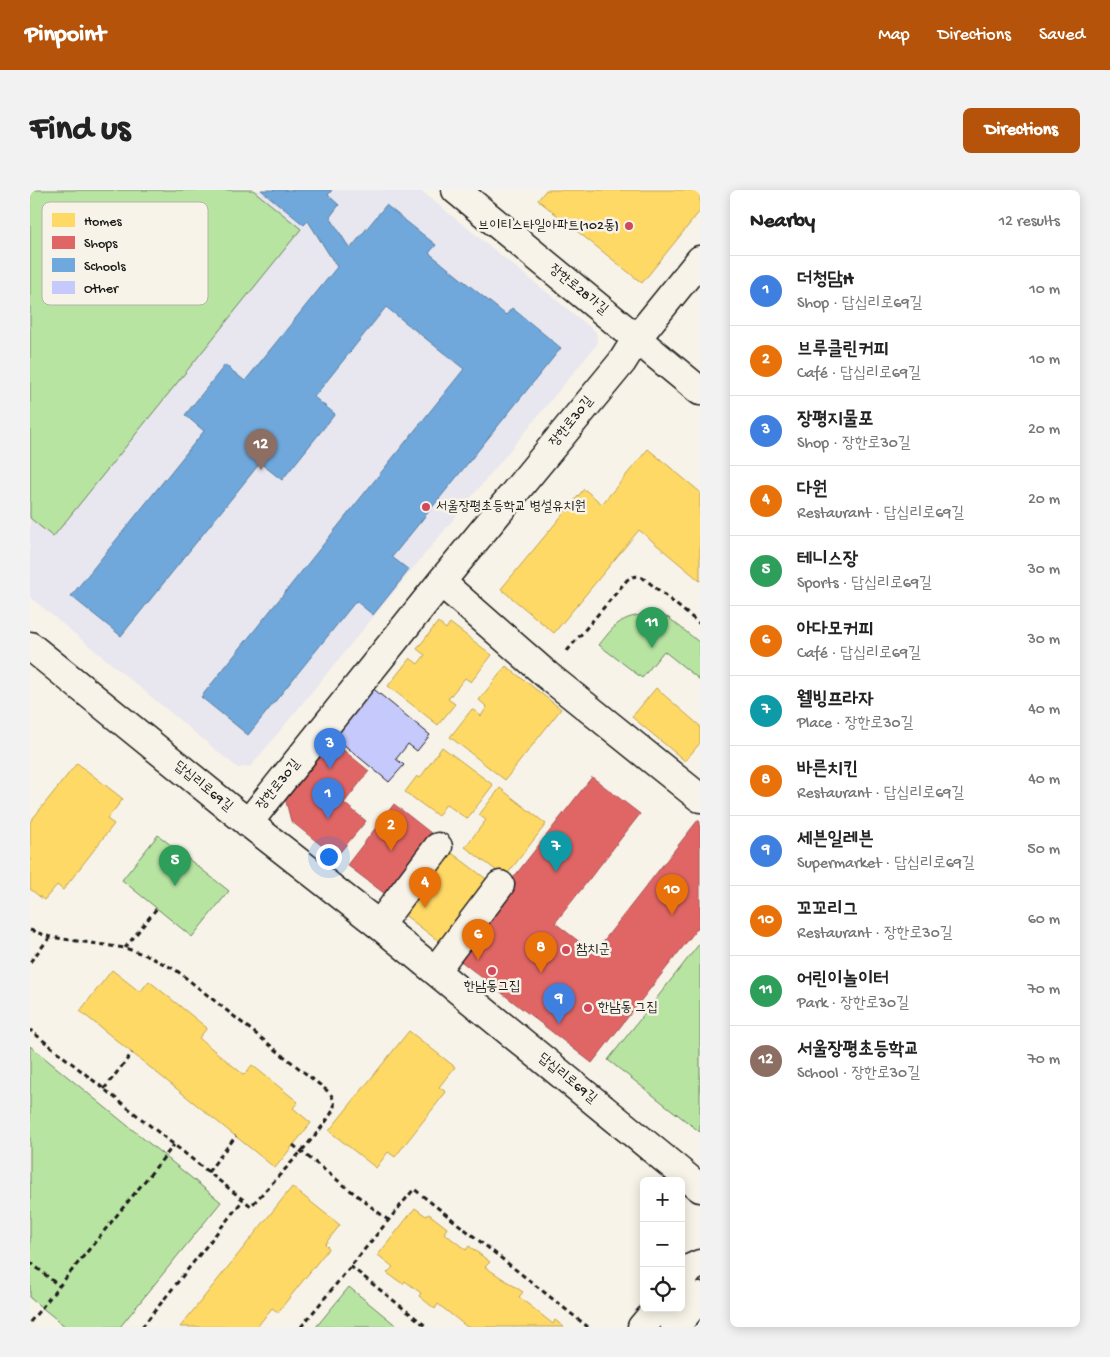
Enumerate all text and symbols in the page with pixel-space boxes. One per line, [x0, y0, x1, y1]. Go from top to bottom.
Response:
text: Pinpoint [25, 21, 106, 50]
text: Map [878, 25, 910, 46]
text: Directions [938, 25, 1011, 46]
text: Saved [1039, 25, 1085, 46]
button: Directions [963, 108, 1080, 153]
text: Find us [30, 110, 130, 151]
legend [42, 202, 208, 305]
text: Nearby [750, 210, 815, 235]
text: 12 results [999, 213, 1060, 232]
text: Homes [84, 214, 122, 231]
place label: 브이티스타일아파트(102동) [478, 218, 619, 235]
marker: 브이티스타일아파트(102동) [623, 220, 635, 232]
text: Shops [84, 236, 118, 253]
text: Schools [84, 259, 126, 276]
street label: 장한로28가길 [545, 261, 611, 319]
text: 더청담H [797, 269, 854, 292]
text: Other [84, 281, 119, 298]
text: 1 [763, 281, 769, 300]
text: 10 m [1029, 281, 1060, 300]
text: Shop · 답십리로69길 [797, 295, 922, 314]
text: 브루클린커피 [797, 339, 889, 362]
text: 2 [762, 351, 770, 370]
text: 10 m [1029, 351, 1060, 370]
text: Café · 답십리로69길 [797, 365, 921, 384]
street label: 장한로30길 [546, 393, 598, 451]
text: 장평지물포 [797, 409, 873, 432]
text: 3 [762, 421, 770, 440]
text: 20 m [1028, 421, 1060, 440]
pin: 12 [245, 429, 277, 470]
text: Shop · 장한로30길 [797, 435, 911, 454]
text: 다원 [797, 479, 828, 502]
text: 4 [762, 491, 770, 510]
text: 20 m [1028, 491, 1060, 510]
place label: 서울장평초등학교 병설유치원 [436, 499, 586, 516]
marker: 서울장평초등학교 병설유치원 [420, 501, 432, 513]
text: Restaurant · 답십리로69길 [797, 505, 964, 524]
text: 테니스장 [797, 549, 858, 572]
text: 5 [762, 561, 770, 580]
text: 30 m [1027, 561, 1060, 580]
text: Sports · 답십리로69길 [797, 575, 932, 594]
pin: 11 [636, 607, 668, 648]
text: 아다모커피 [797, 619, 873, 642]
text: 6 [762, 631, 770, 650]
text: 30 m [1027, 631, 1060, 650]
text: Café · 답십리로69길 [797, 645, 921, 664]
text: 웰빙프라자 [797, 689, 873, 712]
text: 7 [762, 701, 770, 720]
text: 40 m [1028, 701, 1060, 720]
text: Place · 장한로30길 [797, 715, 913, 734]
pin: 3 [314, 728, 346, 769]
street label: 장한로30길 [253, 756, 305, 814]
street label: 답십리로69길 [170, 758, 236, 816]
text: 바른치킨 [797, 759, 858, 782]
text: 8 [762, 771, 770, 790]
text: 40 m [1028, 771, 1060, 790]
pin: 1 [312, 778, 344, 819]
text: Restaurant · 답십리로69길 [797, 785, 964, 804]
pin: 2 [375, 810, 407, 851]
text: 세븐일레븐 [797, 829, 873, 852]
pin: 7 [540, 831, 572, 872]
text: 9 [762, 841, 770, 860]
text: 50 m [1027, 841, 1060, 860]
your location [316, 844, 342, 870]
pin: 5 [159, 845, 191, 886]
text: Supermarket · 답십리로69길 [797, 855, 975, 874]
pin: 4 [409, 867, 441, 908]
pin: 10 [656, 874, 688, 915]
text: 꼬꼬리그 [797, 899, 858, 922]
text: 10 [758, 911, 774, 930]
text: 60 m [1028, 911, 1060, 930]
pin: 6 [462, 919, 494, 960]
text: Restaurant · 장한로30길 [797, 925, 953, 944]
pin: 8 [525, 932, 557, 973]
place label: 참치군 [576, 942, 610, 959]
marker: 참치군 [560, 944, 572, 956]
marker: 한남동그집 [486, 965, 498, 977]
text: 어린이놀이터 [797, 969, 889, 992]
place label: 한남동그집 [464, 979, 520, 996]
text: 11 [760, 981, 772, 1000]
text: 70 m [1027, 981, 1060, 1000]
pin: 9 [543, 983, 575, 1024]
text: Park · 장한로30길 [797, 995, 909, 1014]
place label: 한남동 그집 [598, 1000, 658, 1017]
marker: 한남동 그집 [582, 1002, 594, 1014]
text: 서울장평초등학교 [797, 1039, 919, 1062]
street label: 답십리로69길 [534, 1050, 600, 1108]
text: 12 [759, 1051, 773, 1070]
text: 70 m [1027, 1051, 1060, 1070]
text: School · 장한로30길 [797, 1065, 920, 1084]
map controls [640, 1177, 685, 1312]
button: + [640, 1177, 685, 1222]
button: − [640, 1222, 685, 1267]
button: locate [640, 1267, 685, 1312]

